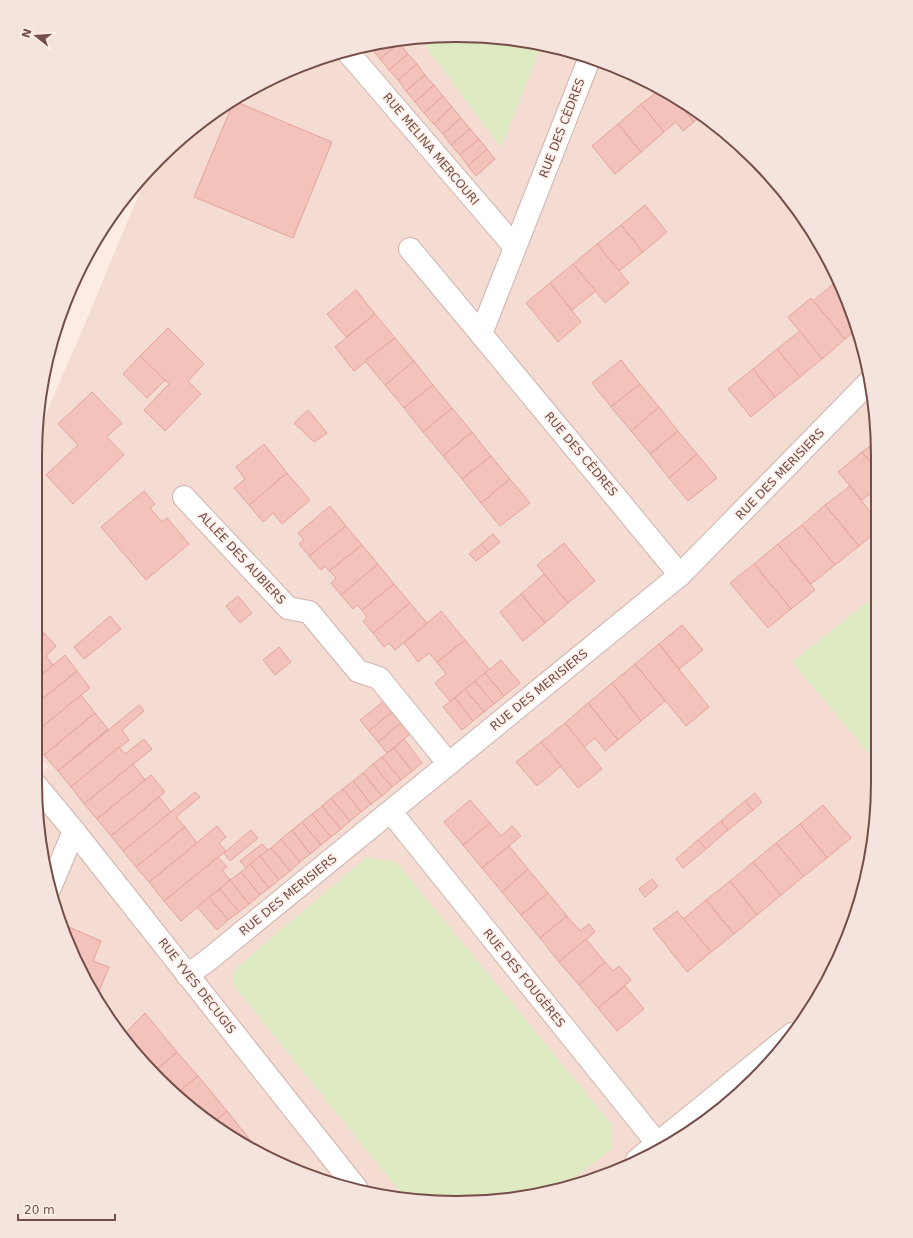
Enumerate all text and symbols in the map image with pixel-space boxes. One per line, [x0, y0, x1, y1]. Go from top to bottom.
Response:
north arrow [16, 16, 56, 56]
text: N [19, 27, 34, 40]
street label: RUE DES CÈDRES [536, 76, 587, 180]
street label: RUE MELINA MERCOURI [380, 90, 482, 208]
street label: RUE DES CÈDRES [542, 408, 621, 499]
street label: RUE DES MERISIERS [733, 426, 827, 522]
street label: ALLÉE DES AUBIERS [196, 508, 289, 607]
street label: RUE DES MERISIERS [487, 646, 591, 734]
street label: RUE DES MERISIERS [236, 851, 340, 939]
street label: RUE DES FOUGÈRES [480, 925, 569, 1030]
street label: RUE YVES DECUGIS [155, 935, 239, 1037]
scale bar [18, 1196, 115, 1222]
text: 20 m [24, 1203, 55, 1217]

